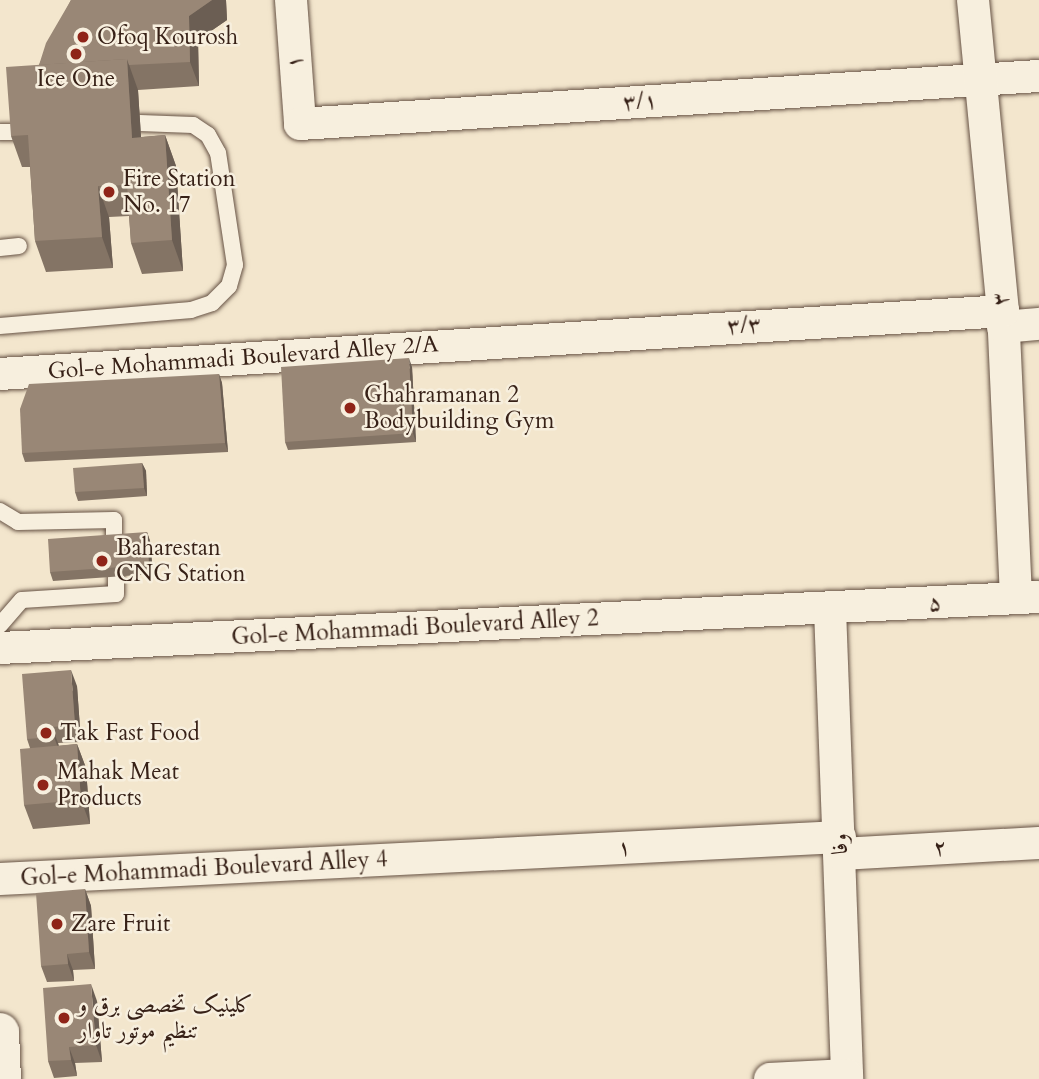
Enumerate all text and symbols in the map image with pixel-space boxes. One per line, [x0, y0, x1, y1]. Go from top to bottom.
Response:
place label: Ofoq Kourosh [97, 23, 238, 51]
marker: Ofoq Kourosh [75, 29, 91, 45]
marker: Ice One [68, 46, 84, 62]
street label: ۱ [281, 54, 309, 70]
place label: Ice One [37, 65, 115, 93]
street label: ۳/۱ [622, 87, 658, 117]
place label: Fire Station No. 17 [123, 165, 236, 219]
marker: Fire Station No. 17 [101, 184, 117, 200]
street label: ۳ [987, 291, 1015, 307]
street label: ۳/۳ [726, 311, 762, 341]
street label: Gol-e Mohammadi Boulevard Alley 2/A [47, 331, 439, 385]
place label: Ghahramanan 2 Bodybuilding Gym [364, 381, 554, 435]
marker: Ghahramanan 2 Bodybuilding Gym [342, 400, 358, 416]
place label: Baharestan CNG Station [116, 534, 246, 588]
marker: Baharestan CNG Station [94, 553, 110, 569]
street label: ۵ [928, 589, 942, 617]
street label: Gol-e Mohammadi Boulevard Alley 2 [231, 605, 599, 651]
place label: Tak Fast Food [60, 719, 200, 747]
marker: Tak Fast Food [38, 725, 54, 741]
place label: Mahak Meat Products [57, 758, 179, 812]
marker: Mahak Meat Products [35, 777, 51, 793]
street label: وفا [826, 833, 854, 855]
street label: ۱ [617, 834, 631, 862]
street label: ۲ [933, 834, 947, 862]
street label: Gol-e Mohammadi Boulevard Alley 4 [20, 846, 388, 892]
place label: Zare Fruit [71, 910, 170, 938]
marker: Zare Fruit [49, 916, 65, 932]
place label: کلینیک تخصصی برق و تنظیم موتور تاوار [78, 991, 253, 1045]
marker: کلینیک تخصصی برق و تنظیم موتور تاوار [56, 1010, 72, 1026]

